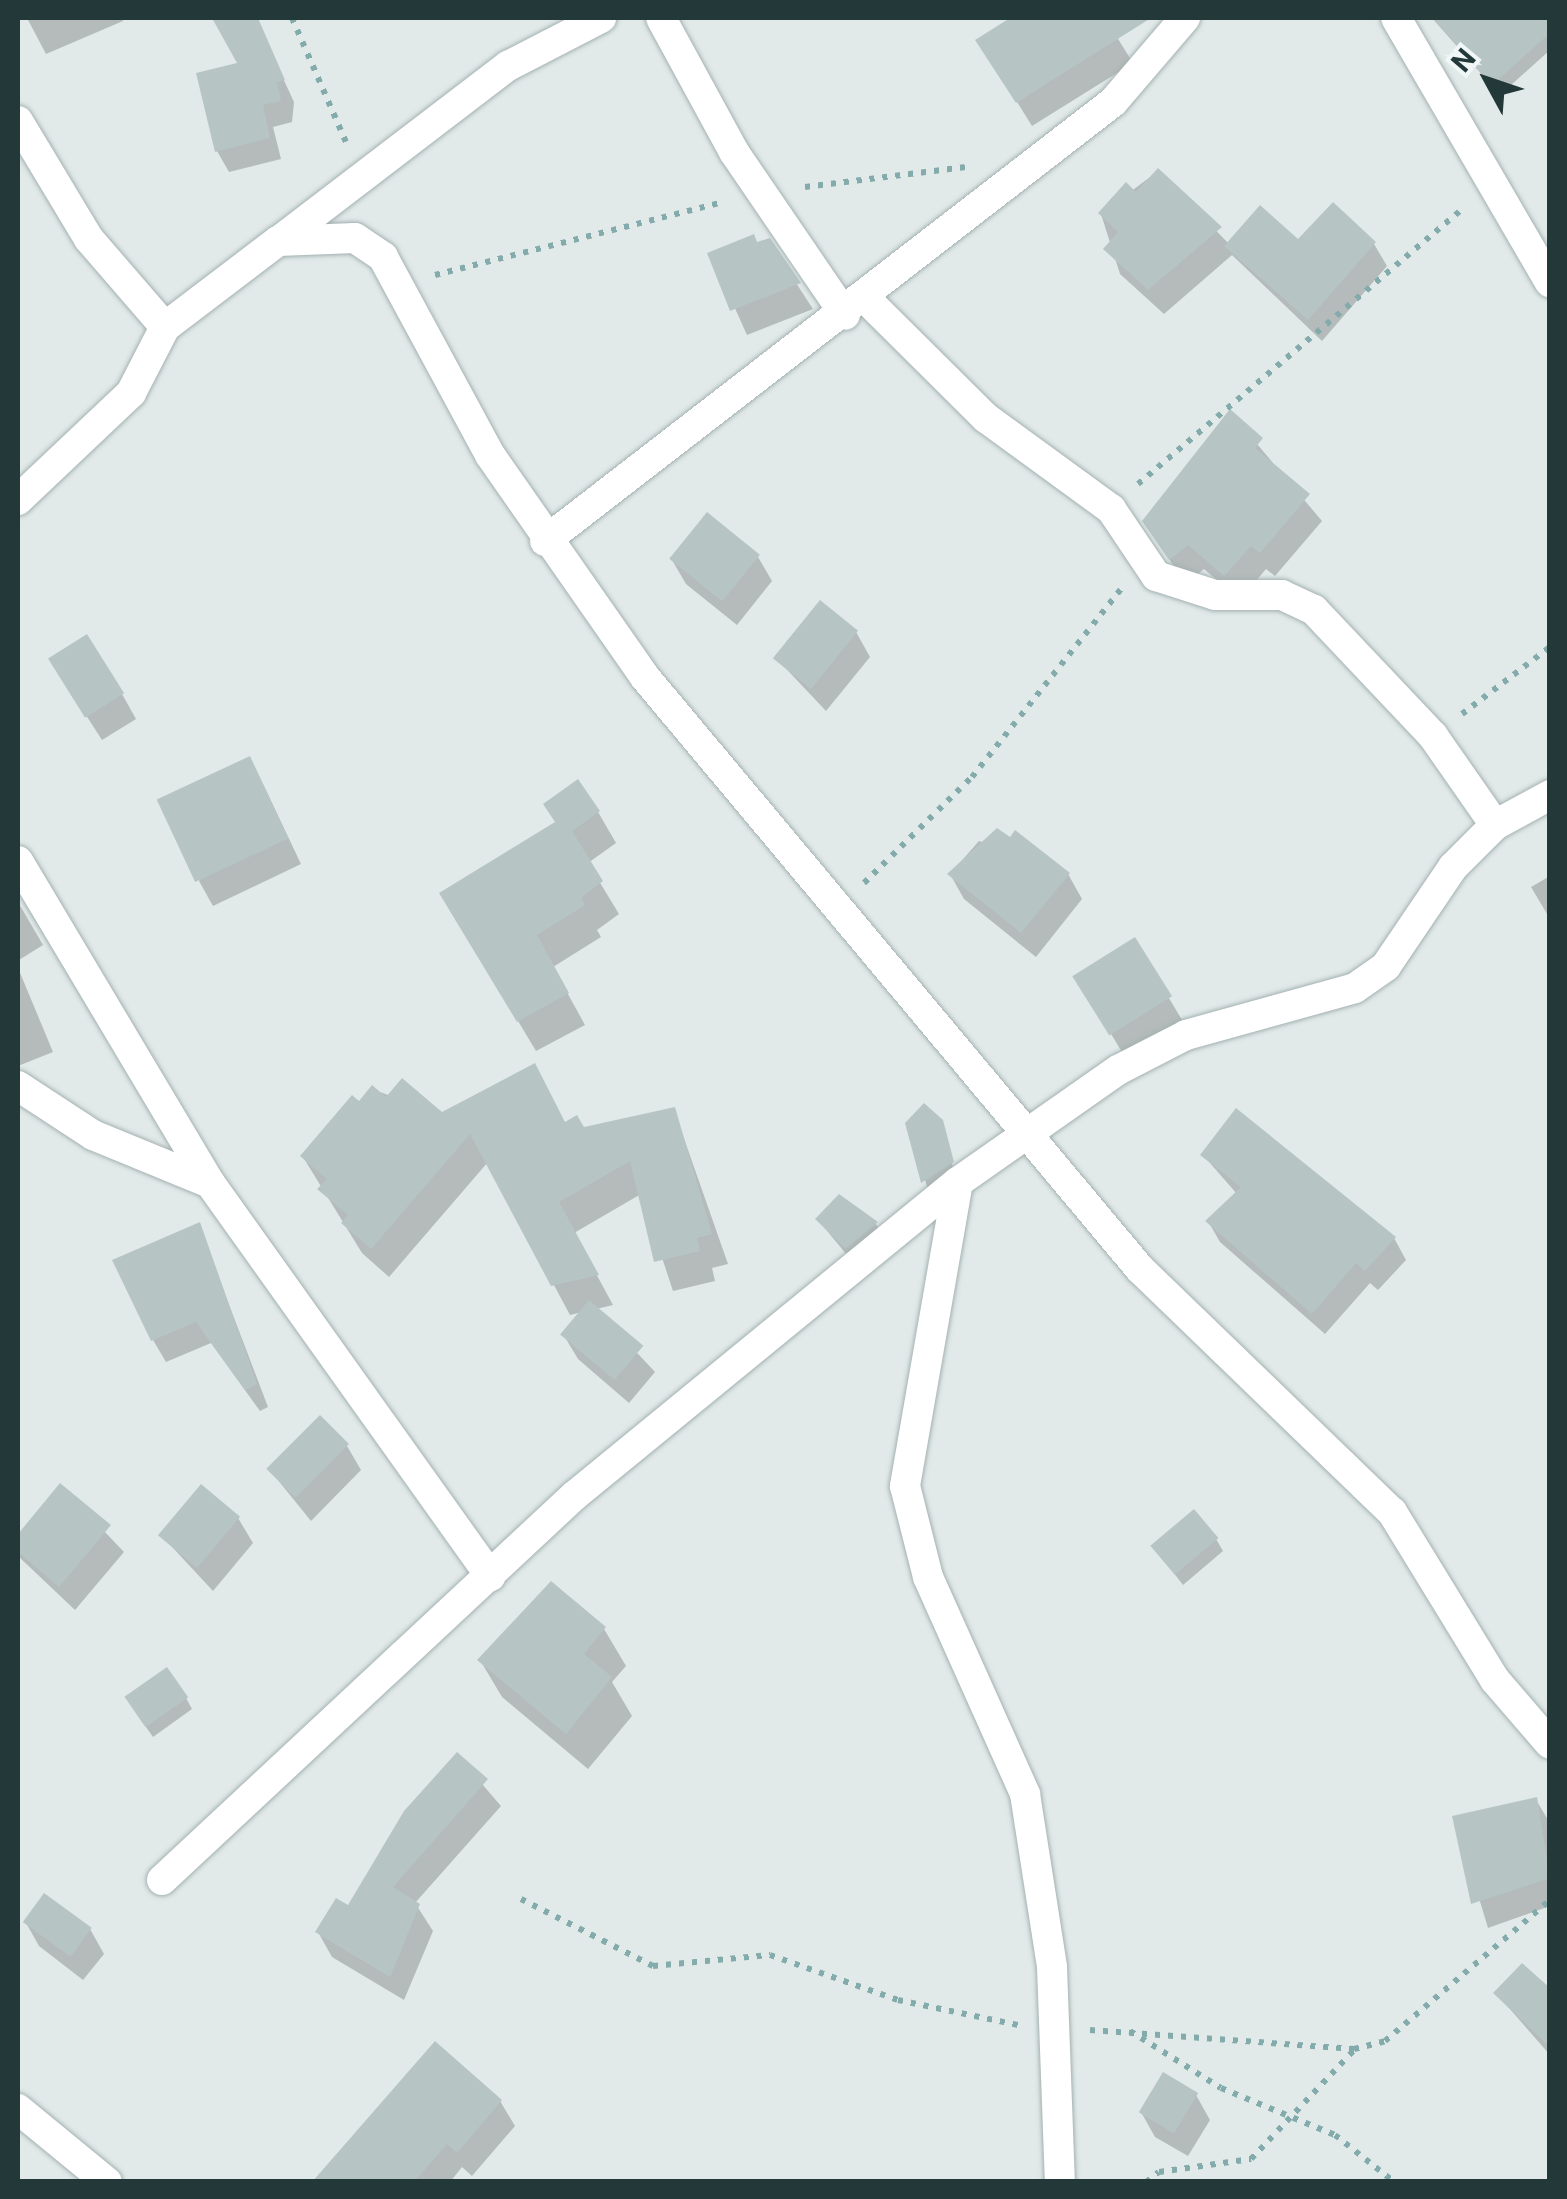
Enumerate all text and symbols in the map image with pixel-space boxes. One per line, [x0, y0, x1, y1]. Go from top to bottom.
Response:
north arrow [1437, 30, 1537, 130]
text: N [1445, 42, 1483, 79]

